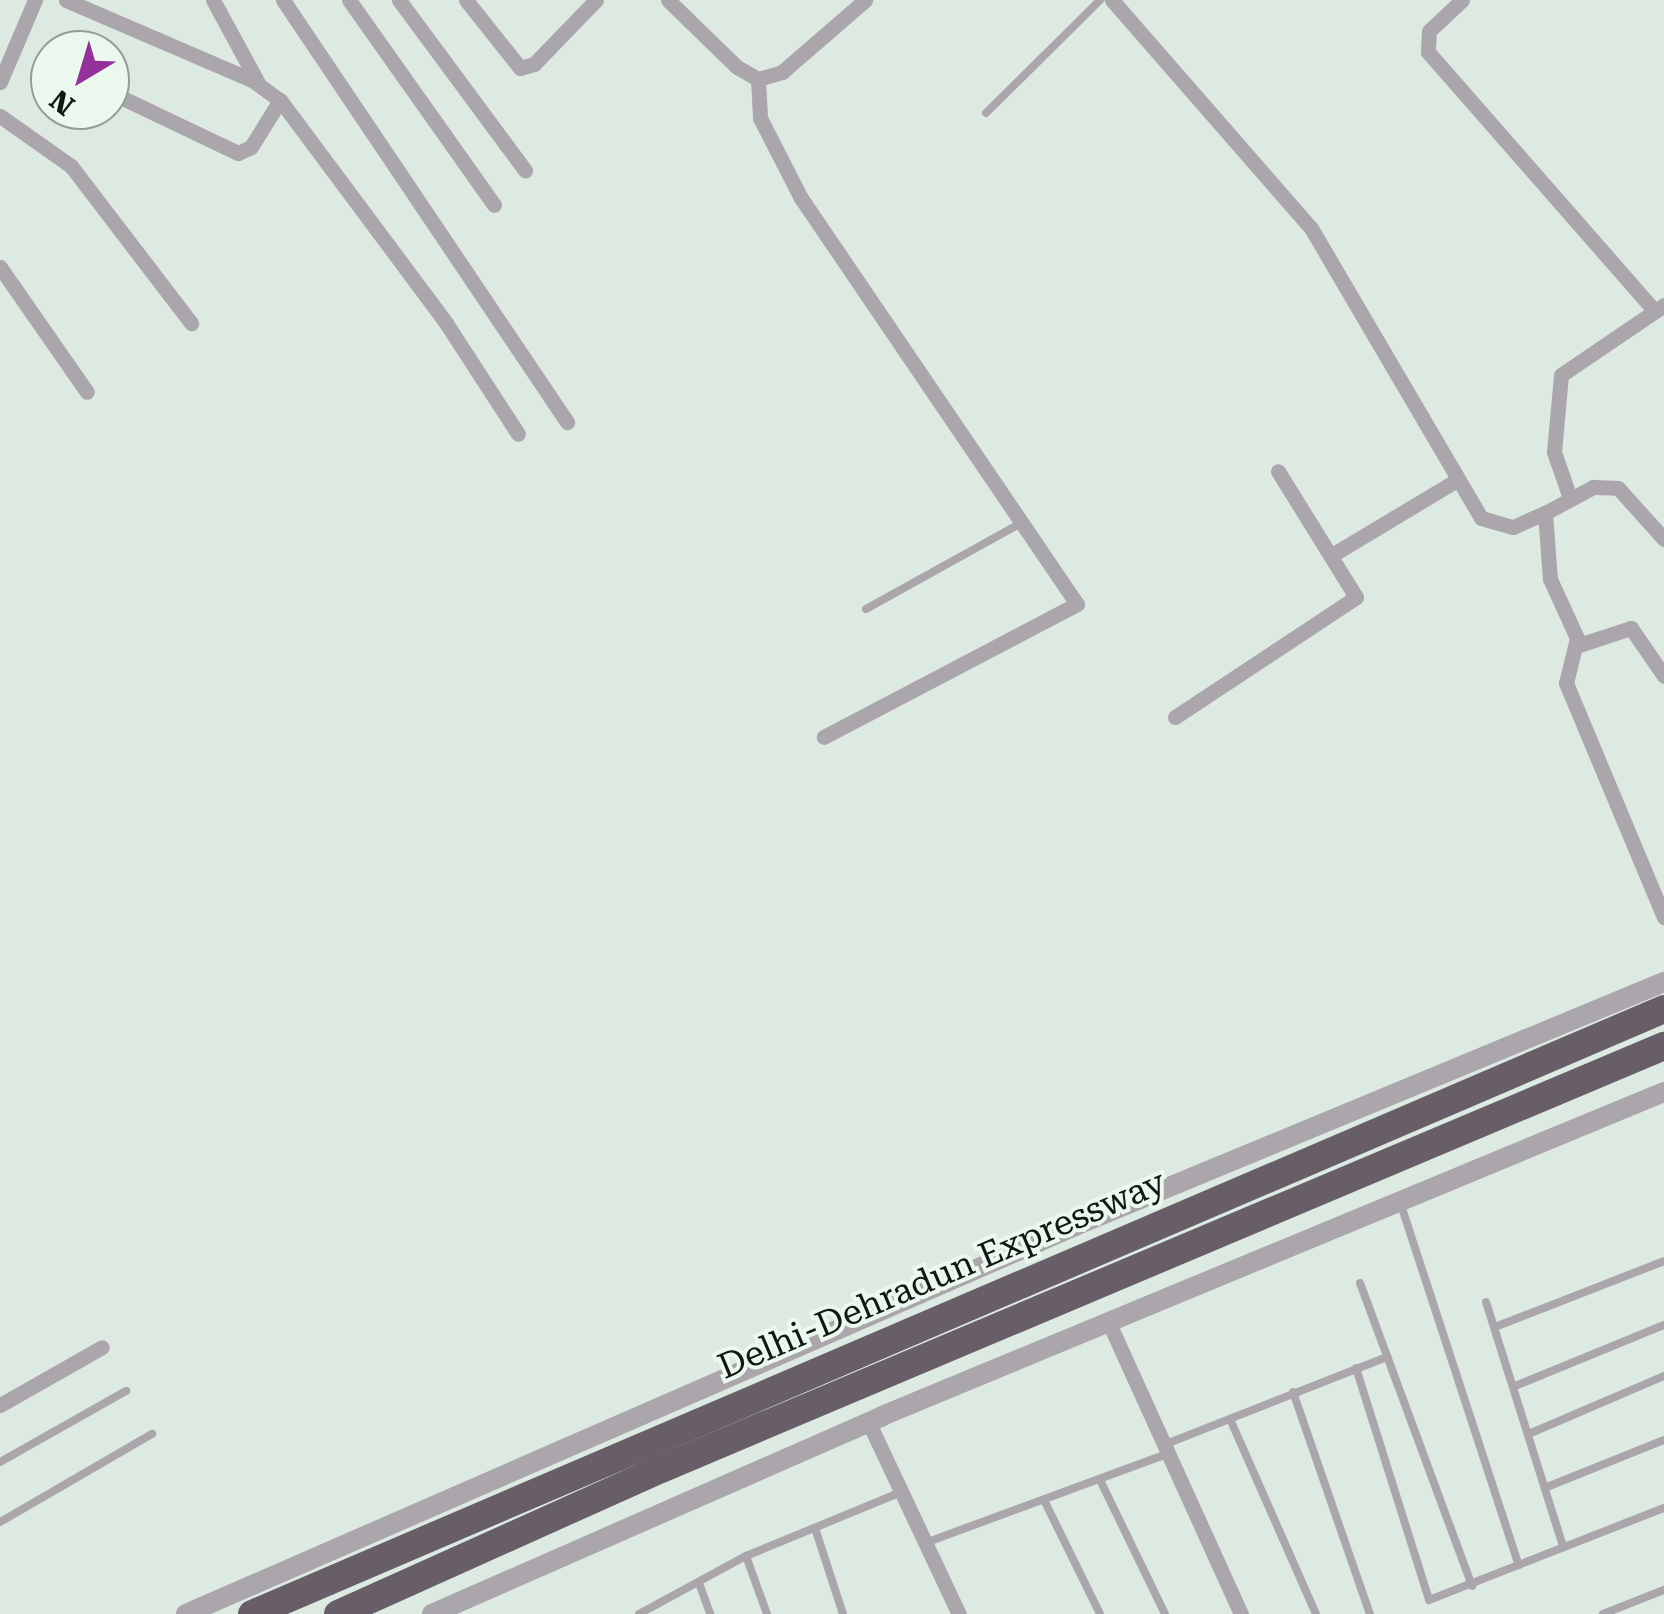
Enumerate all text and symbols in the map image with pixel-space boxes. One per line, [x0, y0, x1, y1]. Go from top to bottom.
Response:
north arrow [30, 30, 130, 130]
text: N [44, 83, 81, 122]
street label: Delhi-Dehradun Expressway [712, 1162, 1172, 1388]

